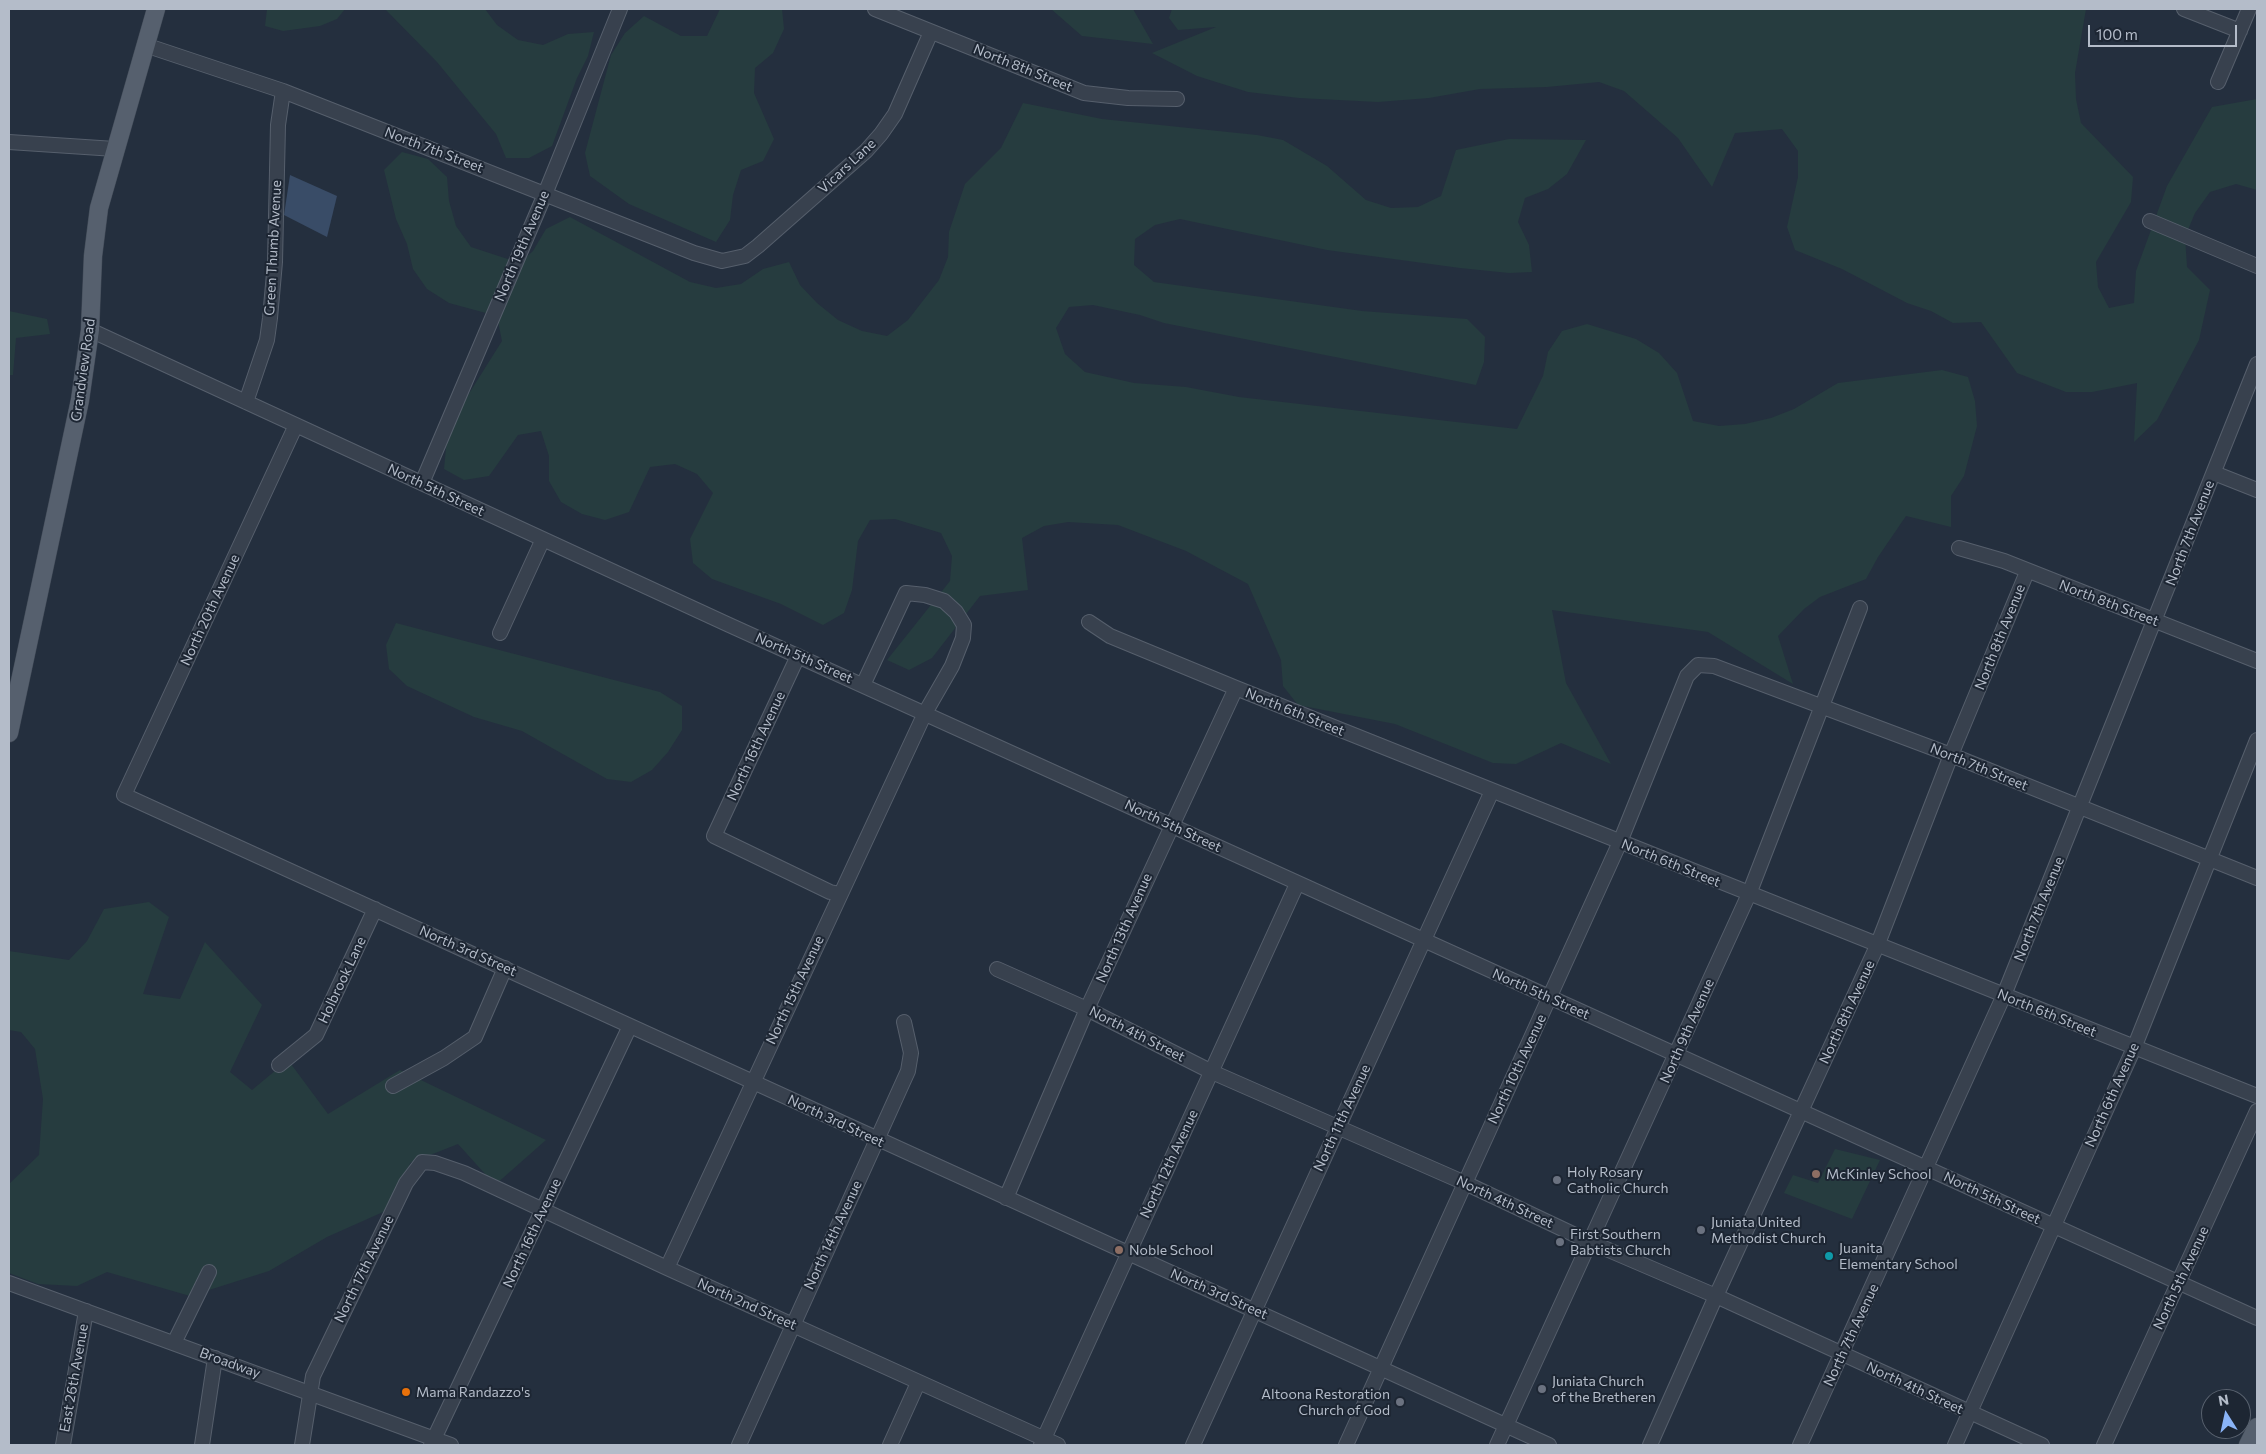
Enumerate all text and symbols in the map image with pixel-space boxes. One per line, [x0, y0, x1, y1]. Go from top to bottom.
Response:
scale bar [2091, 15, 2240, 47]
text: 100 m [2096, 25, 2138, 43]
street label: North 8th Street [971, 40, 1075, 96]
street label: North 7th Street [382, 123, 486, 177]
street label: Vicars Lane [815, 135, 879, 197]
street label: Green Thumb Avenue [261, 180, 285, 316]
street label: North 19th Avenue [491, 188, 553, 304]
street label: Grandview Road [67, 317, 99, 423]
street label: North 5th Street [385, 460, 487, 520]
street label: North 7th Avenue [2162, 478, 2218, 588]
street label: North 20th Avenue [177, 552, 243, 668]
street label: North 8th Street [2057, 576, 2161, 630]
street label: North 8th Avenue [1971, 582, 2029, 692]
street label: North 5th Street [753, 629, 855, 687]
street label: North 6th Street [1243, 684, 1347, 740]
street label: North 16th Avenue [723, 689, 789, 803]
street label: North 7th Street [1927, 740, 2031, 794]
street label: North 5th Street [1122, 796, 1224, 856]
street label: North 6th Street [1619, 835, 1723, 891]
street label: North 7th Avenue [2010, 854, 2068, 964]
street label: North 13th Avenue [1092, 871, 1156, 985]
street label: North 3rd Street [417, 922, 519, 980]
street label: North 15th Avenue [762, 933, 828, 1047]
street label: Holbrook Lane [315, 934, 369, 1026]
street label: North 8th Avenue [1816, 957, 1878, 1067]
street label: North 5th Street [1490, 965, 1592, 1023]
street label: North 9th Avenue [1656, 976, 1718, 1086]
street label: North 6th Street [1995, 985, 2099, 1041]
street label: North 4th Street [1086, 1003, 1188, 1065]
street label: North 10th Avenue [1484, 1011, 1550, 1127]
street label: North 6th Avenue [2081, 1040, 2143, 1150]
street label: North 11th Avenue [1310, 1062, 1374, 1174]
street label: North 3rd Street [785, 1091, 887, 1151]
street label: North 12th Avenue [1136, 1107, 1202, 1221]
place label: Holy Rosary Catholic Church [1567, 1164, 1669, 1196]
place label: McKinley School [1826, 1166, 1931, 1182]
marker: McKinley School [1810, 1168, 1822, 1180]
street label: North 5th Street [1941, 1168, 2043, 1228]
street label: North 4th Street [1454, 1172, 1556, 1232]
marker: Holy Rosary Catholic Church [1551, 1174, 1563, 1186]
street label: North 16th Avenue [499, 1176, 565, 1290]
street label: North 14th Avenue [800, 1178, 866, 1292]
street label: North 17th Avenue [331, 1213, 397, 1325]
place label: Juniata United Methodist Church [1711, 1214, 1826, 1246]
marker: Juniata United Methodist Church [1695, 1224, 1707, 1236]
street label: North 5th Avenue [2150, 1224, 2212, 1332]
place label: First Southern Babtists Church [1570, 1226, 1671, 1258]
marker: First Southern Babtists Church [1554, 1236, 1566, 1248]
place label: Juanita Elementary School [1839, 1240, 1958, 1272]
place label: Noble School [1129, 1242, 1213, 1258]
marker: Noble School [1113, 1244, 1125, 1256]
marker: Juanita Elementary School [1823, 1250, 1835, 1262]
street label: North 3rd Street [1168, 1265, 1270, 1323]
street label: North 2nd Street [695, 1275, 799, 1333]
street label: North 7th Avenue [1820, 1281, 1882, 1389]
street label: East 26th Avenue [56, 1323, 92, 1433]
street label: Broadway [197, 1344, 263, 1382]
street label: North 4th Street [1864, 1358, 1966, 1418]
place label: Juniata Church of the Bretheren [1552, 1373, 1656, 1405]
marker: Juniata Church of the Bretheren [1536, 1383, 1548, 1395]
place label: Mama Randazzo's [416, 1384, 530, 1400]
marker: Mama Randazzo's [400, 1386, 412, 1398]
place label: Altoona Restoration Church of God [1261, 1386, 1390, 1418]
north arrow [2201, 1389, 2251, 1439]
text: N [2217, 1390, 2230, 1409]
marker: Altoona Restoration Church of God [1394, 1396, 1406, 1408]

